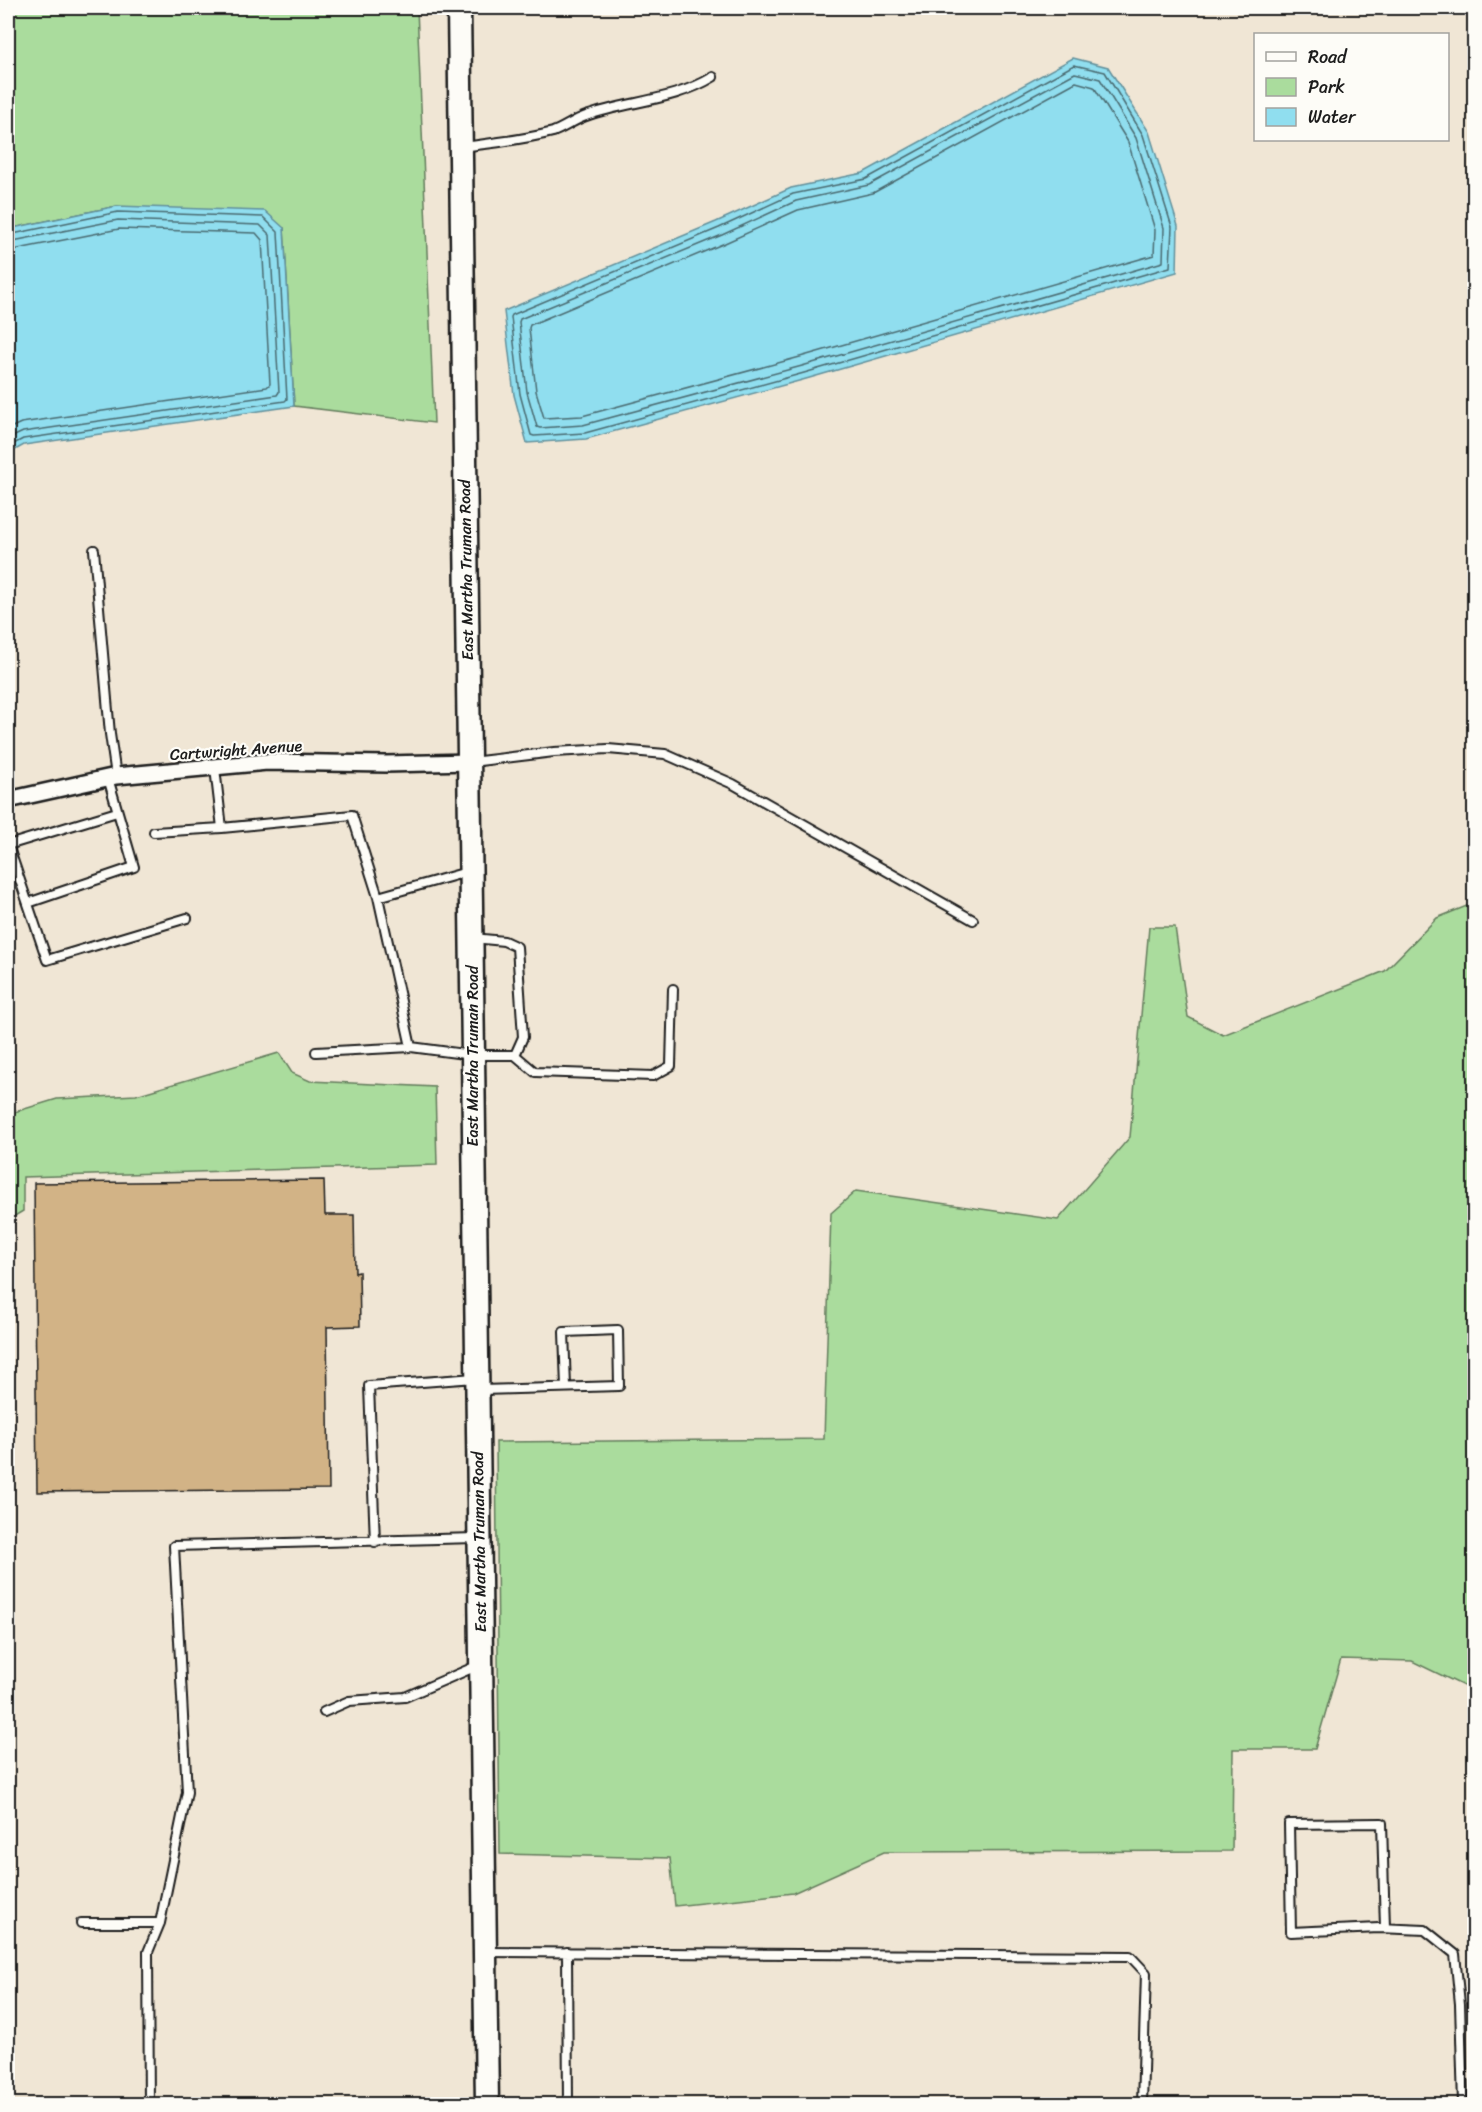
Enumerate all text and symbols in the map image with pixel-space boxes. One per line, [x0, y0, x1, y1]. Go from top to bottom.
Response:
legend [1254, 33, 1449, 141]
text: Road [1308, 41, 1348, 73]
text: Park [1308, 71, 1345, 103]
text: Water [1308, 101, 1357, 133]
street label: East Martha Truman Road [450, 478, 482, 661]
street label: Cartwright Avenue [169, 731, 303, 769]
street label: East Martha Truman Road [458, 964, 487, 1146]
street label: East Martha Truman Road [463, 1450, 495, 1633]

